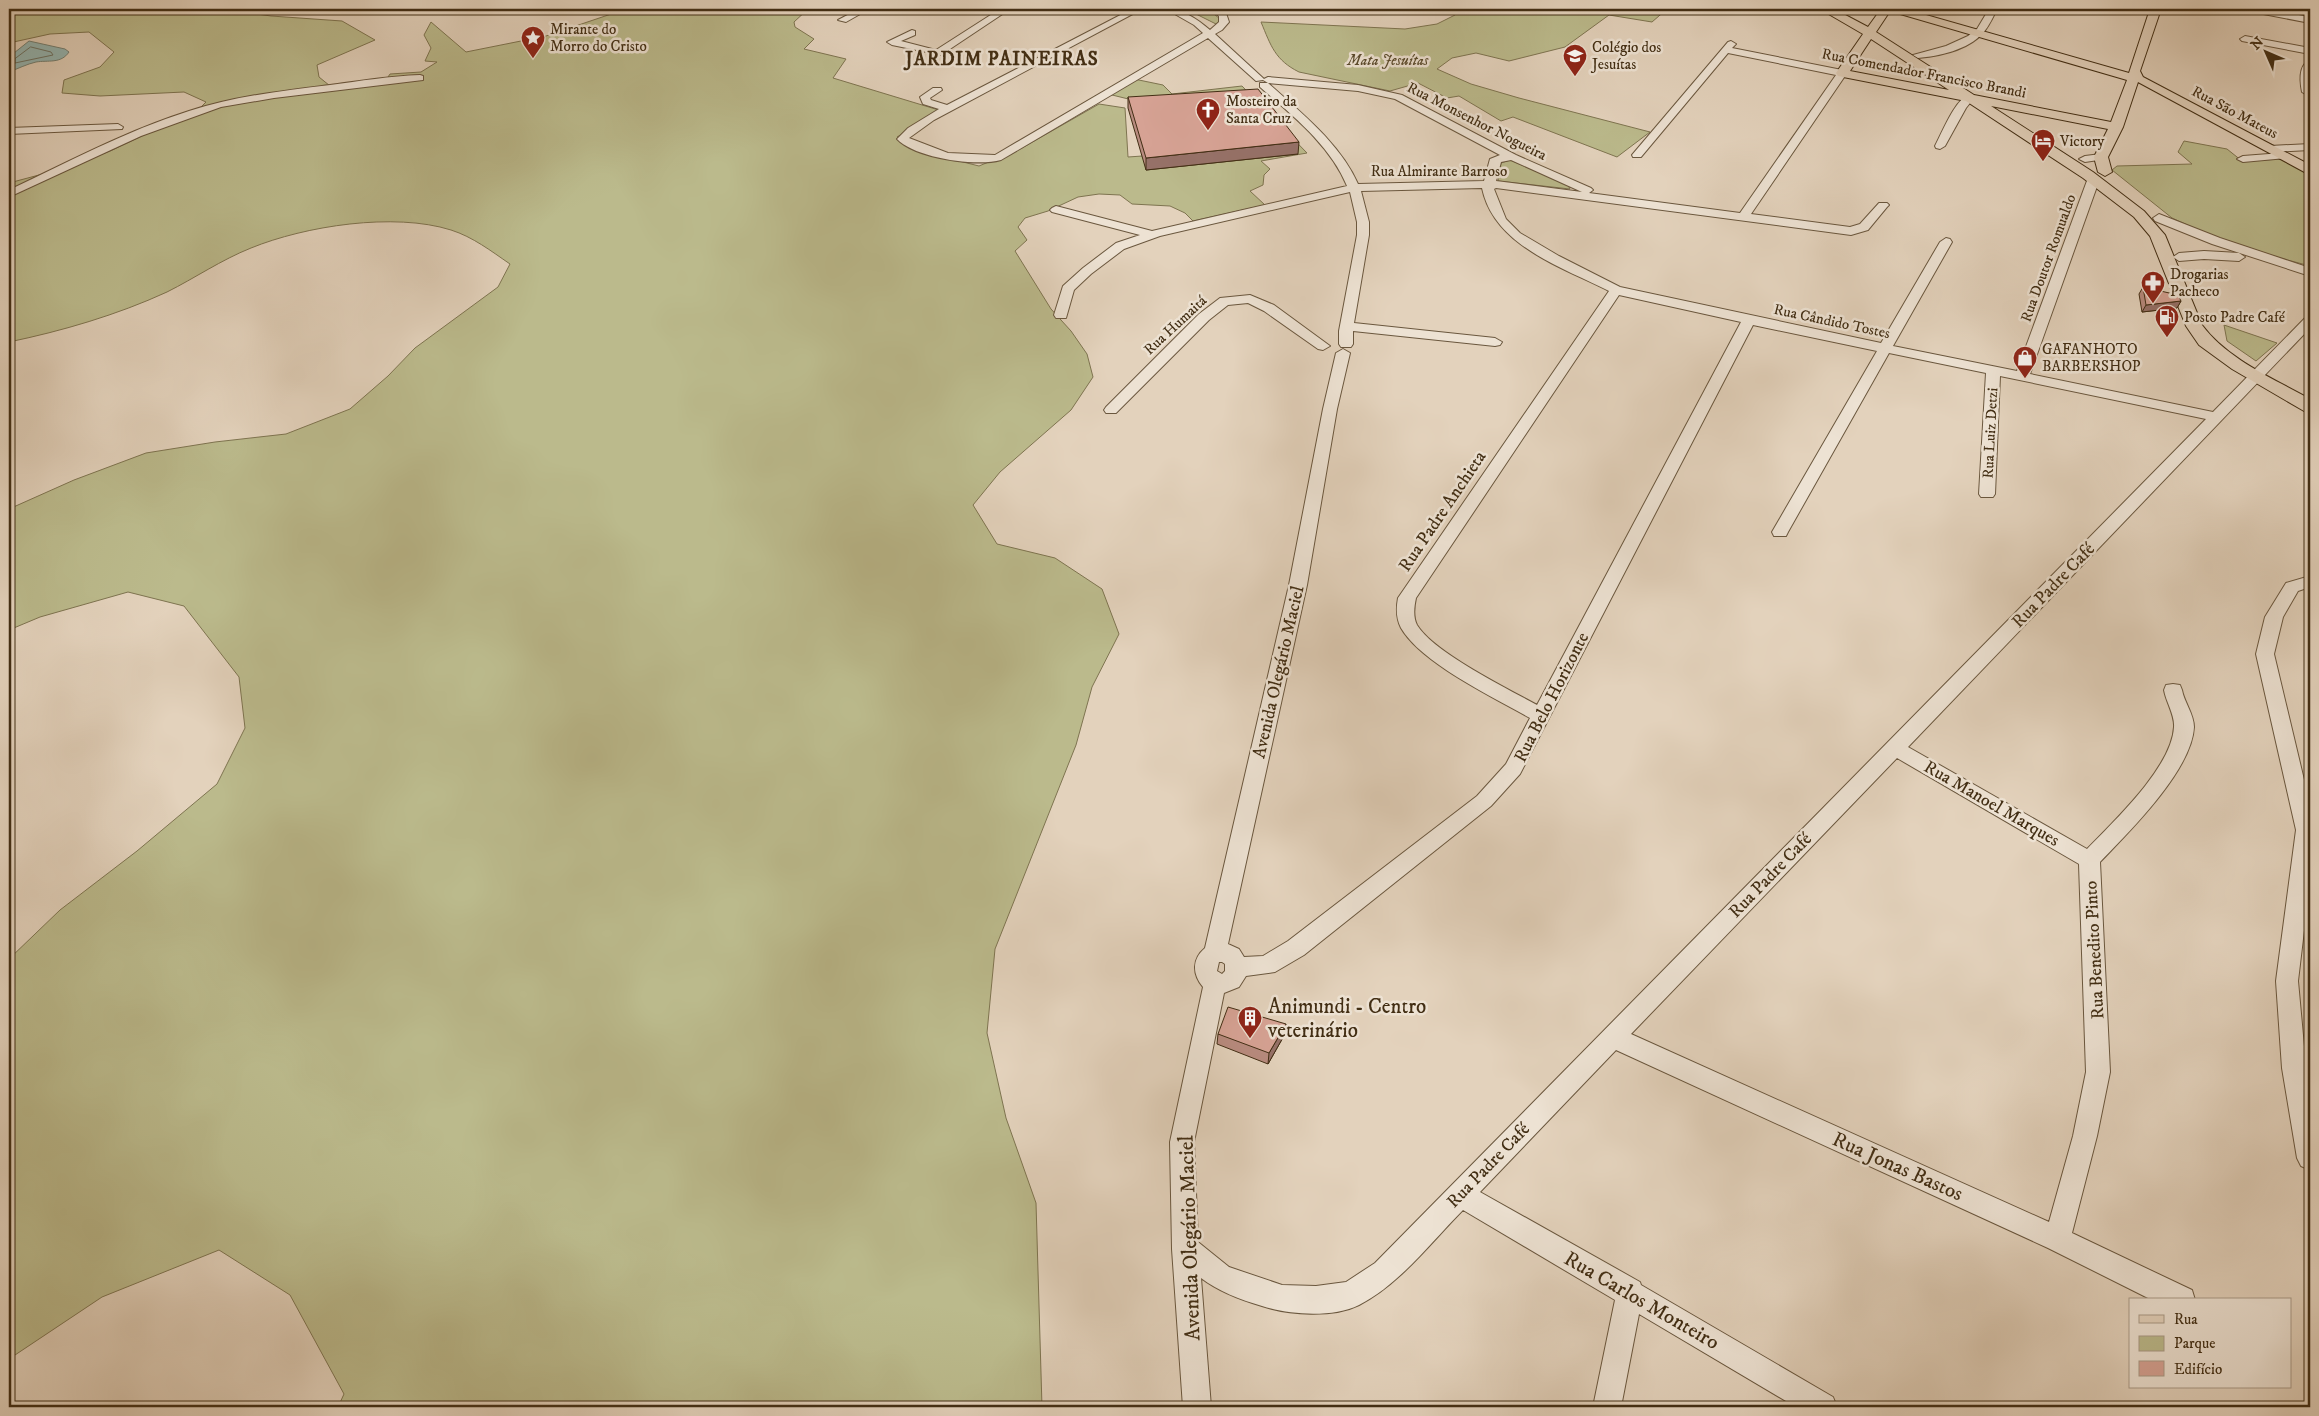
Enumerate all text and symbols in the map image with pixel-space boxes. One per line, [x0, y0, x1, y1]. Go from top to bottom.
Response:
place label: Mirante do Morro do Cristo [550, 20, 647, 56]
place icon: Mirante do Morro do Cristo [520, 25, 546, 59]
north arrow [2242, 28, 2292, 78]
text: N [2247, 33, 2268, 54]
place label: Colégio dos Jesuítas [1590, 38, 1661, 74]
school or university icon: Colégio dos Jesuítas [1562, 43, 1588, 77]
street label: Rua Comendador Francisco Brandi [1820, 44, 2028, 103]
district label: JARDIM PAINEIRAS [903, 48, 1099, 71]
park label: Mata Jesuítas [1347, 51, 1429, 70]
street label: Rua Monsenhor Nogueira [1404, 78, 1550, 165]
street label: Rua São Mateus [2188, 82, 2281, 143]
place label: Mosteiro da Santa Cruz [1226, 92, 1297, 128]
church icon: Mosteiro da Santa Cruz [1195, 97, 1221, 131]
hotel icon: Victory [2030, 128, 2056, 162]
place label: Victory [2059, 132, 2105, 151]
street label: Rua Almirante Barroso [1371, 162, 1507, 181]
street label: Rua Doutor Romualdo [2017, 192, 2080, 325]
place label: Drogarias Pacheco [2170, 265, 2229, 301]
pharmacy icon: Drogarias Pacheco [2140, 270, 2166, 304]
street label: Rua Humaitá [1140, 291, 1211, 359]
street label: Rua Cândido Tostes [1772, 300, 1892, 343]
fuel station icon: Posto Padre Café [2154, 304, 2180, 338]
place label: Posto Padre Café [2184, 308, 2286, 327]
place label: GAFANHOTO BARBERSHOP [2042, 340, 2141, 376]
shop icon: GAFANHOTO BARBERSHOP [2012, 345, 2038, 379]
street label: Rua Luiz Detzi [1979, 387, 2002, 479]
street label: Rua Padre Anchieta [1394, 447, 1491, 576]
street label: Rua Padre Café [2008, 538, 2100, 633]
street label: Avenida Olegário Maciel [1248, 583, 1310, 760]
street label: Rua Belo Horizonte [1510, 629, 1594, 766]
street label: Rua Manoel Marques [1920, 756, 2063, 852]
street label: Rua Padre Café [1725, 828, 1817, 923]
street label: Rua Benedito Pinto [2080, 880, 2110, 1020]
place label: Animundi - Centro veterinário [1267, 994, 1426, 1044]
building icon: Animundi - Centro veterinário [1237, 1005, 1263, 1039]
street label: Rua Padre Café [1443, 1118, 1535, 1213]
street label: Rua Jonas Bastos [1828, 1127, 1967, 1207]
street label: Avenida Olegário Maciel [1173, 1134, 1207, 1341]
street label: Rua Carlos Monteiro [1559, 1246, 1724, 1356]
legend [2129, 1298, 2292, 1388]
text: Rua [2174, 1310, 2198, 1329]
text: Parque [2174, 1334, 2215, 1353]
text: Edifício [2174, 1360, 2222, 1379]

